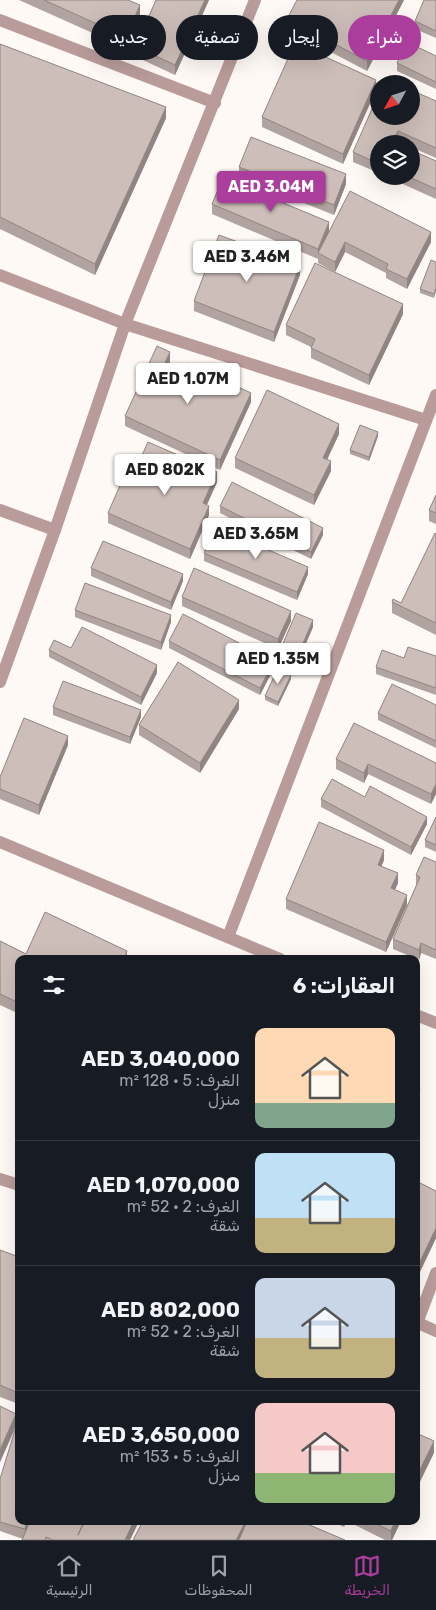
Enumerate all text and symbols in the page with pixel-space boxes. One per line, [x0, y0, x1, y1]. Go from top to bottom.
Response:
chip: جديد [91, 15, 166, 60]
chip: تصفية [176, 15, 258, 60]
chip: إيجار [268, 15, 338, 60]
chip: شراء [348, 15, 421, 60]
north arrow [370, 75, 420, 125]
map controls [370, 75, 420, 185]
button: layers [370, 135, 420, 185]
pin: AED 3.04M [214, 170, 328, 213]
text: AED 3.04M [228, 177, 314, 196]
pin: AED 3.46M [190, 240, 304, 283]
text: AED 3.46M [204, 247, 290, 266]
pin: AED 1.07M [131, 362, 245, 405]
text: AED 1.07M [147, 369, 229, 388]
pin: AED 802K [113, 454, 217, 496]
text: AED 802K [125, 460, 205, 479]
pin: AED 3.65M [199, 518, 313, 560]
text: AED 3.65M [213, 524, 299, 543]
pin: AED 1.35M [221, 642, 335, 685]
text: AED 1.35M [236, 649, 320, 668]
icon: filters [40, 971, 68, 999]
text: العقارات: 6 [293, 973, 395, 998]
text: AED 3,040,000 [81, 1046, 240, 1071]
icon: home [295, 1048, 355, 1108]
text: الغرف: 5 · 128 m² [119, 1071, 240, 1090]
text: منزل [208, 1090, 240, 1109]
text: AED 1,070,000 [87, 1172, 240, 1197]
icon: home [295, 1173, 355, 1233]
text: الغرف: 2 · 52 m² [127, 1197, 240, 1216]
text: شقة [210, 1216, 240, 1235]
text: AED 802,000 [101, 1297, 240, 1322]
icon: home [295, 1298, 355, 1358]
text: الغرف: 2 · 52 m² [127, 1322, 240, 1341]
text: شقة [210, 1341, 240, 1360]
text: AED 3,650,000 [83, 1422, 240, 1447]
icon: home [295, 1423, 355, 1483]
text: الغرف: 5 · 153 m² [120, 1447, 240, 1466]
text: منزل [208, 1466, 240, 1485]
tab: الرئيسية [46, 1552, 93, 1599]
tab: المحفوظات [184, 1552, 253, 1599]
tab: الخريطة [344, 1552, 390, 1599]

